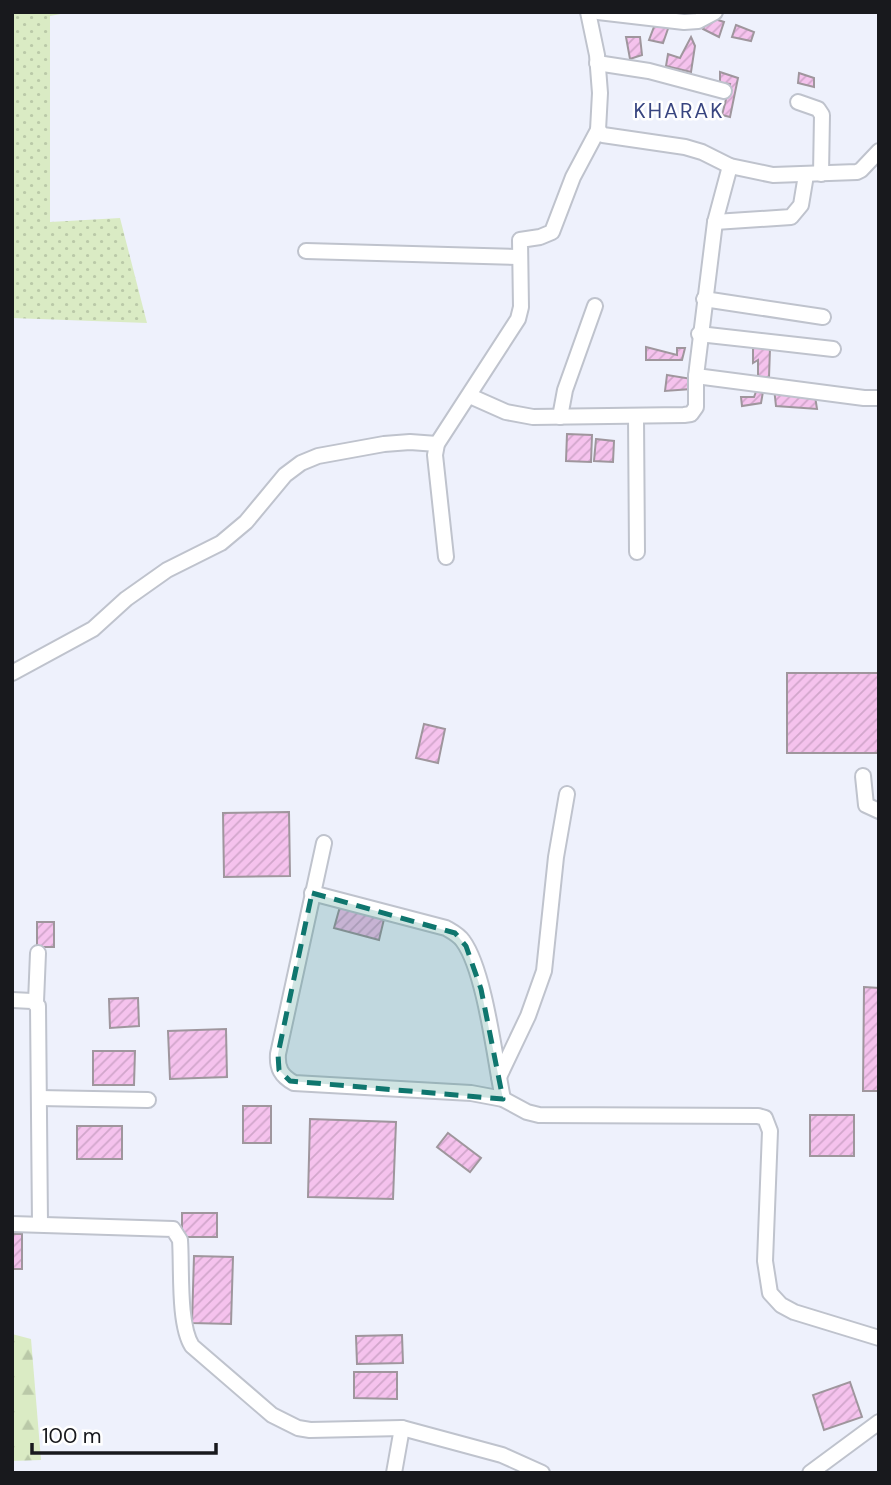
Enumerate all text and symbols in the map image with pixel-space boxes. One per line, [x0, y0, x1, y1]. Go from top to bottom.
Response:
district label: KHARAK [633, 97, 725, 125]
scale bar [32, 1412, 215, 1456]
text: 100 m [42, 1422, 102, 1450]

